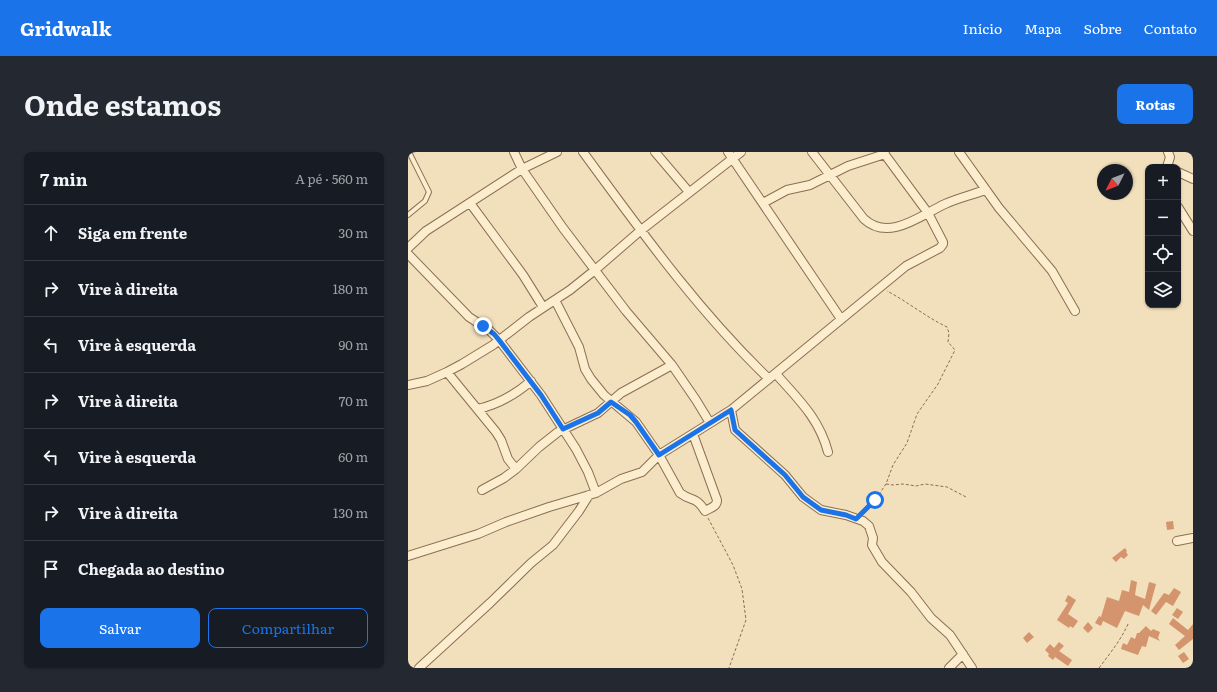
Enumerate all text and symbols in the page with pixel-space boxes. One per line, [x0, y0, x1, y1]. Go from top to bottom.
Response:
text: Gridwalk [20, 14, 111, 42]
text: Início [963, 18, 1002, 38]
text: Mapa [1024, 18, 1062, 38]
text: Sobre [1084, 18, 1122, 38]
text: Contato [1144, 18, 1197, 38]
text: Onde estamos [24, 83, 221, 125]
button: Rotas [1117, 84, 1193, 124]
north arrow [1097, 164, 1133, 200]
map controls [1145, 164, 1181, 308]
button: + [1145, 164, 1181, 200]
text: 7 min [40, 166, 88, 191]
text: A pé · 560 m [295, 169, 368, 188]
button: − [1145, 200, 1181, 236]
text: Siga em frente [78, 221, 187, 244]
icon: ahead [40, 222, 62, 244]
text: 30 m [338, 223, 368, 242]
button: locate [1145, 236, 1181, 272]
button: layers [1145, 272, 1181, 308]
text: Vire à direita [78, 277, 178, 300]
icon: right [40, 278, 62, 300]
text: 180 m [333, 279, 368, 298]
route end [474, 317, 492, 335]
text: Vire à esquerda [78, 333, 196, 356]
icon: left [40, 334, 62, 356]
text: 90 m [338, 335, 368, 354]
text: Vire à direita [78, 389, 178, 412]
icon: right [40, 390, 62, 412]
text: 70 m [339, 391, 368, 410]
text: Vire à esquerda [78, 445, 196, 468]
icon: left [40, 446, 62, 468]
text: 60 m [338, 447, 368, 466]
route start [866, 491, 884, 509]
text: Vire à direita [78, 501, 178, 524]
icon: right [40, 502, 62, 524]
text: 130 m [333, 503, 368, 522]
text: Chegada ao destino [78, 557, 225, 580]
icon: arrive [40, 558, 62, 580]
button: Salvar [40, 608, 200, 648]
button: Compartilhar [208, 608, 368, 648]

